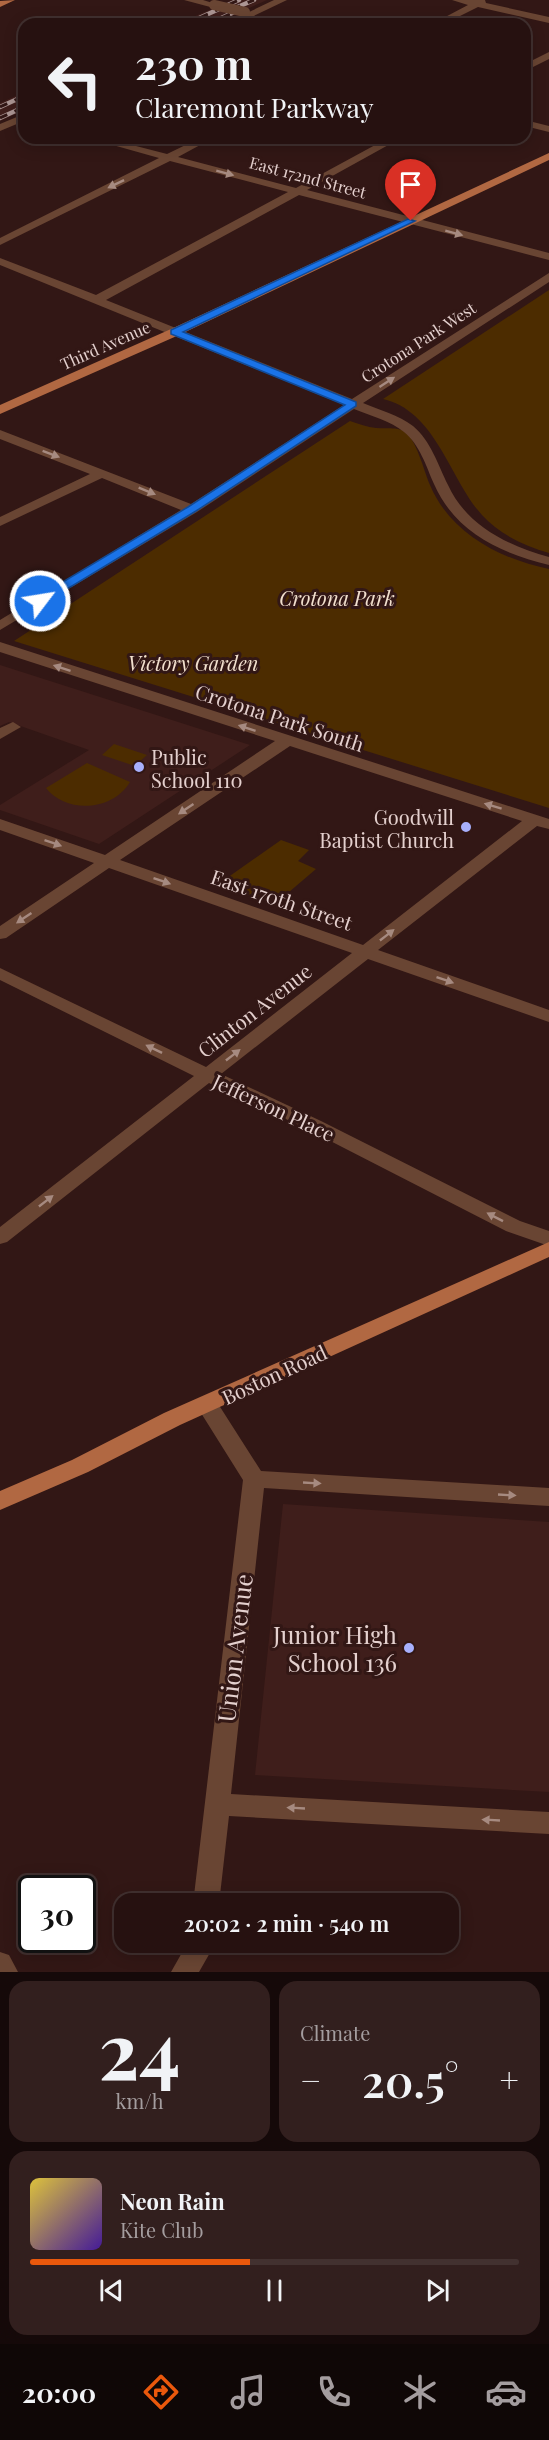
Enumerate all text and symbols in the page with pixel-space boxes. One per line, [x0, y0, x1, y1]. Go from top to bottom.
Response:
text: 230 m [135, 35, 252, 91]
icon: left [36, 42, 114, 120]
text: Claremont Parkway [135, 89, 374, 125]
street label: East 172nd Street [247, 151, 369, 203]
pin [385, 159, 436, 221]
one-way arrow [216, 168, 234, 178]
icon: arrive [394, 168, 427, 201]
one-way arrow [108, 179, 125, 189]
one-way arrow [445, 228, 464, 238]
street label: Crotona Park West [357, 297, 480, 387]
street label: Third Avenue [57, 316, 153, 374]
one-way arrow [379, 376, 395, 387]
one-way arrow [42, 449, 60, 459]
one-way arrow [138, 487, 156, 496]
position arrow [8, 569, 72, 633]
park label: Crotona Park [279, 584, 395, 611]
park label: Victory Garden [128, 649, 258, 676]
one-way arrow [53, 663, 71, 672]
street label: Crotona Park South [192, 677, 368, 757]
one-way arrow [238, 723, 256, 732]
place label: Public School 110 [151, 743, 243, 793]
marker: Public School 110 [132, 760, 146, 774]
one-way arrow [484, 801, 502, 810]
one-way arrow [178, 803, 194, 815]
place label: Goodwill Baptist Church [319, 803, 454, 853]
marker: Goodwill Baptist Church [459, 820, 473, 834]
one-way arrow [45, 839, 63, 849]
street label: East 170th Street [208, 862, 357, 936]
one-way arrow [153, 877, 171, 887]
one-way arrow [16, 912, 32, 923]
one-way arrow [379, 930, 394, 942]
street label: Clinton Avenue [191, 957, 317, 1063]
one-way arrow [436, 976, 454, 986]
one-way arrow [146, 1045, 163, 1054]
one-way arrow [225, 1050, 240, 1062]
street label: Jefferson Place [208, 1066, 339, 1147]
one-way arrow [38, 1195, 54, 1208]
one-way arrow [486, 1212, 503, 1222]
street label: Boston Road [217, 1338, 331, 1410]
one-way arrow [303, 1478, 322, 1487]
one-way arrow [497, 1490, 516, 1499]
street label: Union Avenue [209, 1572, 259, 1724]
place label: Junior High School 136 [272, 1618, 397, 1678]
marker: Junior High School 136 [402, 1641, 416, 1655]
one-way arrow [286, 1804, 305, 1813]
one-way arrow [481, 1815, 500, 1824]
speed limit sign: 30 [18, 1875, 96, 1953]
text: 20:02 · 2 min · 540 m [184, 1908, 389, 1938]
text: 24 [99, 1996, 180, 2100]
text: Climate [300, 2019, 370, 2046]
text: 20.5° [362, 2049, 459, 2109]
text: − [300, 2057, 321, 2101]
text: + [500, 2057, 519, 2101]
text: km/h [116, 2087, 163, 2114]
text: Neon Rain [120, 2186, 225, 2216]
text: Kite Club [120, 2216, 204, 2243]
icon: previous [95, 2274, 128, 2307]
icon: pause [258, 2274, 291, 2307]
icon: next [421, 2274, 454, 2307]
icon: directions [140, 2371, 182, 2413]
icon: music [227, 2371, 269, 2413]
icon: phone [313, 2371, 355, 2413]
icon: climate [399, 2371, 441, 2413]
icon: car [485, 2371, 527, 2413]
text: 20:00 [22, 2374, 96, 2410]

